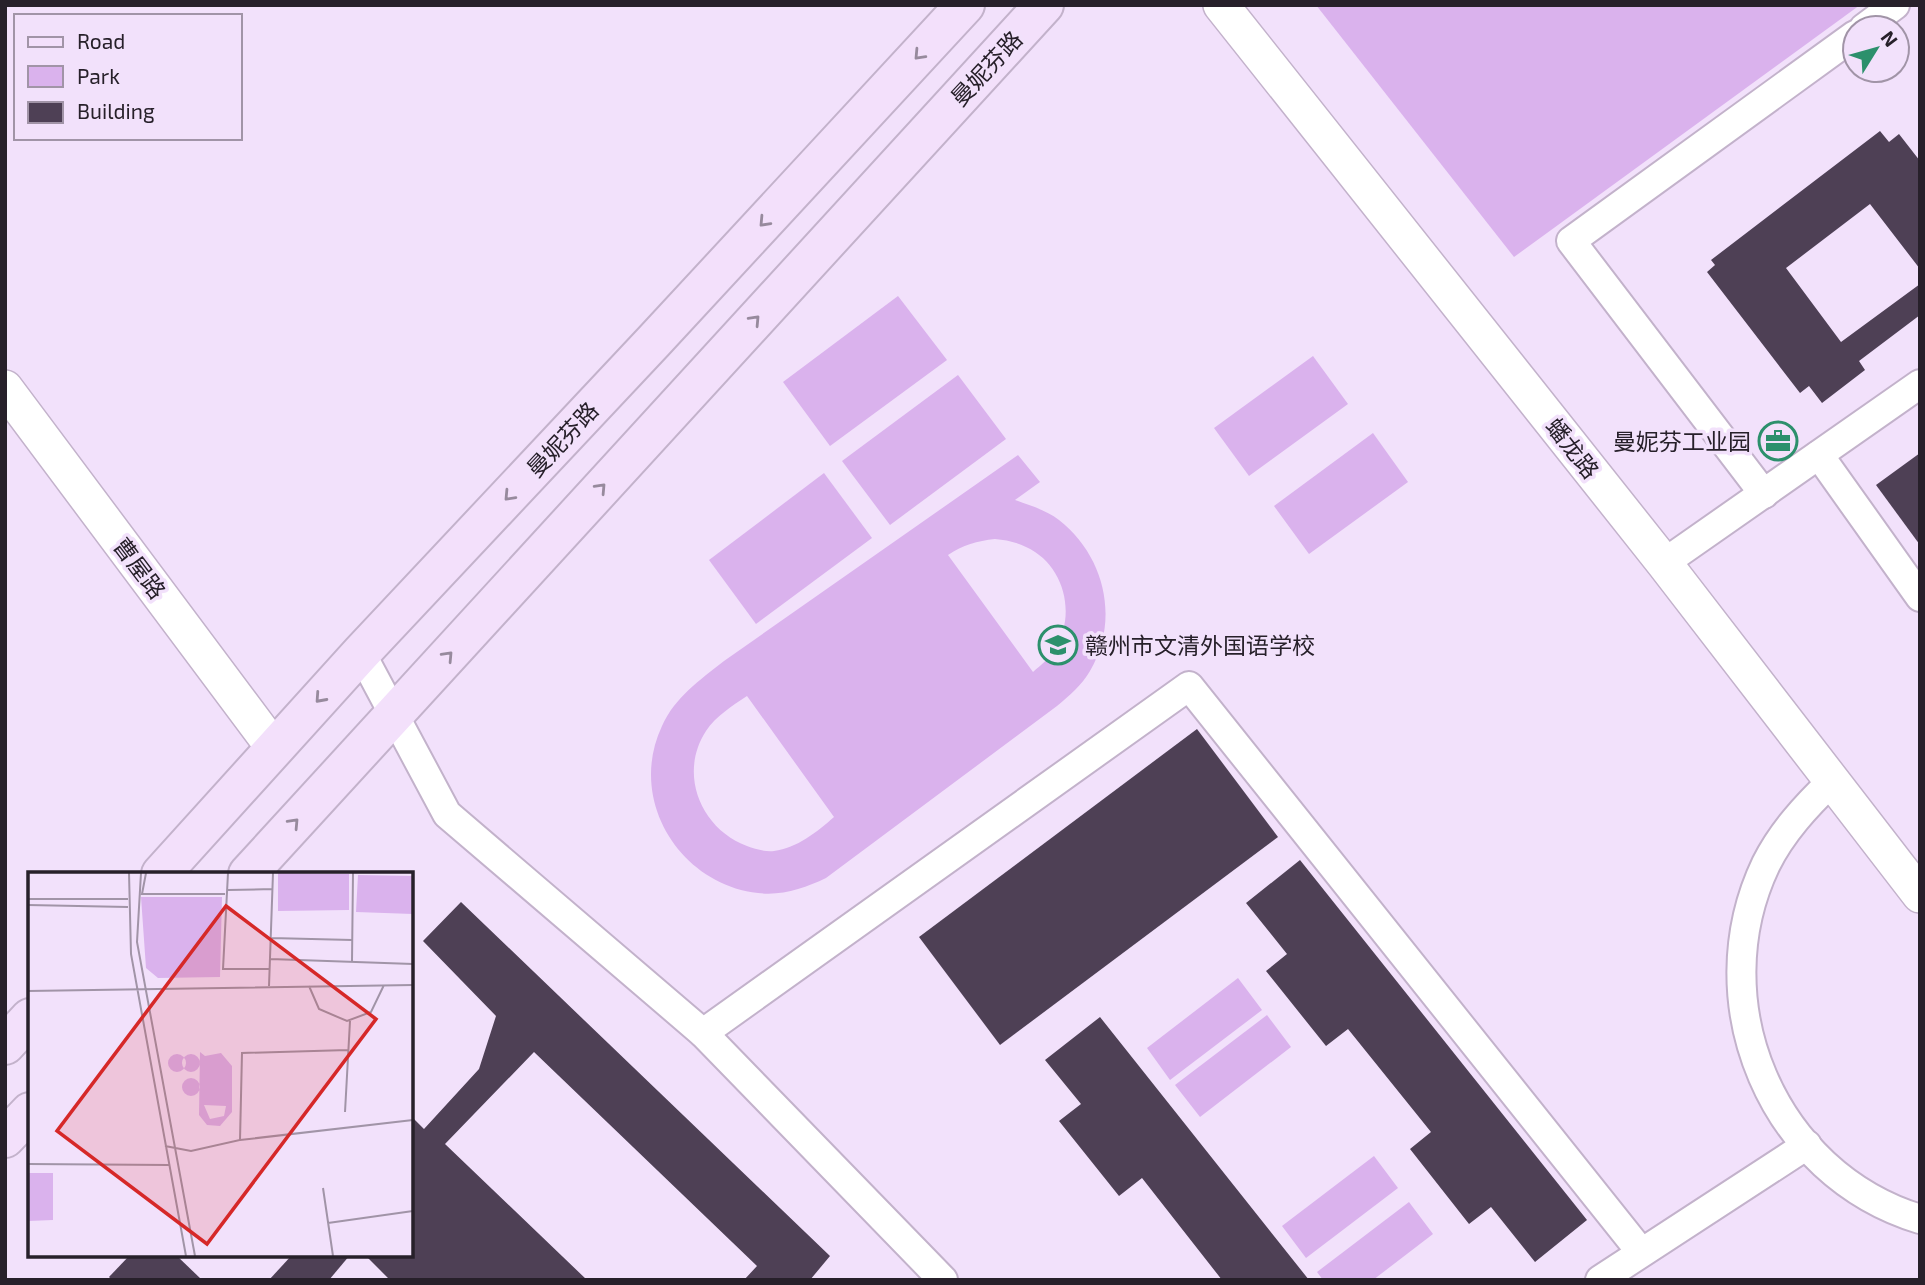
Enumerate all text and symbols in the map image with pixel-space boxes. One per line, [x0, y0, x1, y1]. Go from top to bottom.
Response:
legend [14, 14, 242, 140]
north arrow [1841, 14, 1911, 84]
street label: 曼妮芬路 [944, 25, 1028, 111]
text: N [1877, 26, 1903, 51]
text: Road [77, 28, 125, 53]
one-way arrow [915, 47, 927, 60]
text: Park [77, 63, 120, 88]
text: Building [77, 98, 155, 123]
one-way arrow [760, 214, 773, 227]
one-way arrow [747, 315, 759, 328]
street label: 曼妮芬路 [520, 396, 604, 482]
street label: 蟠龙路 [1541, 412, 1605, 484]
office icon: 曼妮芬工业园 [1757, 420, 1799, 462]
place label: 曼妮芬工业园 [1613, 427, 1751, 455]
one-way arrow [593, 483, 606, 496]
one-way arrow [504, 488, 517, 501]
street label: 曹屋路 [108, 532, 172, 604]
school or university icon: 赣州市文清外国语学校 [1037, 624, 1079, 666]
place label: 赣州市文清外国语学校 [1085, 631, 1315, 659]
one-way arrow [439, 651, 452, 664]
one-way arrow [316, 690, 328, 703]
one-way arrow [286, 818, 298, 831]
inset map [28, 872, 413, 1257]

